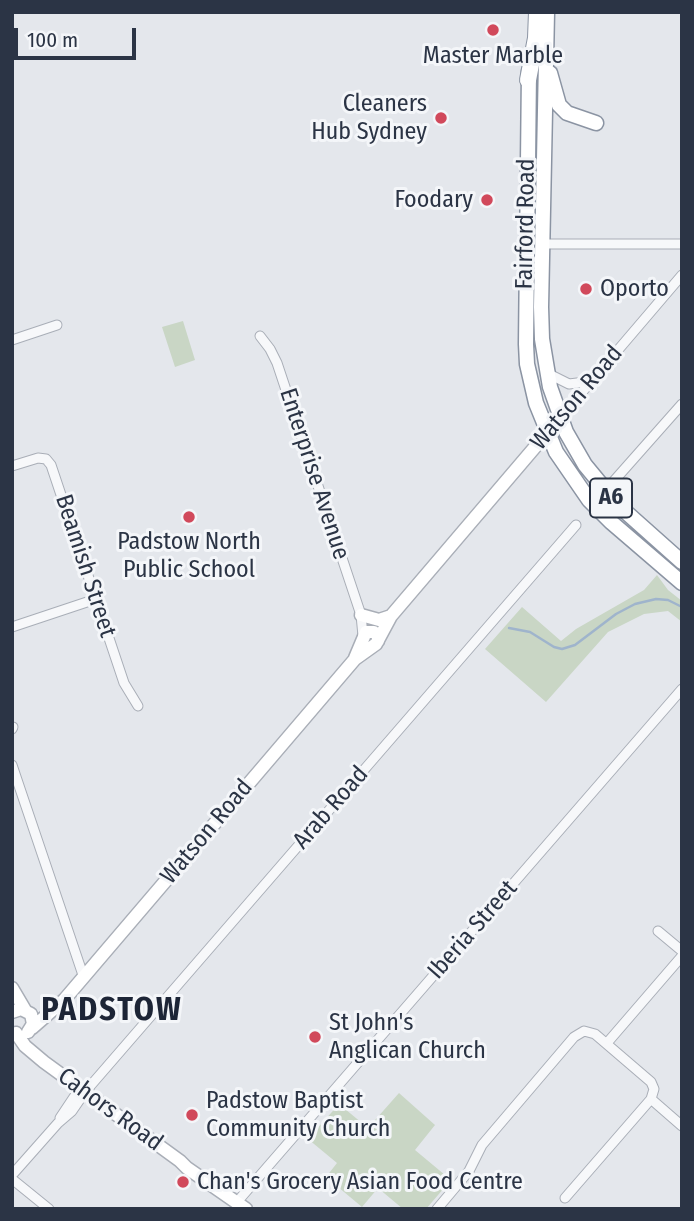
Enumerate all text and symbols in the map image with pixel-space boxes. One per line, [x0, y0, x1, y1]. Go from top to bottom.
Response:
scale bar [18, 14, 140, 58]
marker: Master Marble [485, 22, 501, 38]
text: 100 m [27, 27, 78, 53]
place label: Master Marble [423, 42, 563, 70]
place label: Cleaners Hub Sydney [311, 90, 427, 146]
marker: Cleaners Hub Sydney [433, 110, 449, 126]
street label: Fairford Road [510, 158, 542, 290]
place label: Foodary [394, 186, 473, 214]
marker: Foodary [479, 192, 495, 208]
place label: Oporto [600, 275, 669, 303]
marker: Oporto [578, 281, 594, 297]
street label: Watson Road [525, 340, 629, 456]
street label: Enterprise Avenue [273, 385, 355, 563]
road number: A6 [590, 478, 632, 518]
street label: Beamish Street [48, 491, 122, 641]
marker: Padstow North Public School [181, 509, 197, 525]
place label: Padstow North Public School [117, 528, 261, 584]
street label: Arab Road [287, 761, 375, 855]
street label: Watson Road [155, 774, 259, 890]
street label: Iberia Street [422, 875, 524, 985]
district label: PADSTOW [42, 992, 182, 1030]
place label: St John's Anglican Church [329, 1009, 486, 1065]
marker: St John's Anglican Church [307, 1029, 323, 1045]
street label: Cahors Road [52, 1062, 168, 1158]
place label: Padstow Baptist Community Church [206, 1087, 390, 1143]
marker: Padstow Baptist Community Church [184, 1107, 200, 1123]
place label: Chan's Grocery Asian Food Centre [197, 1168, 523, 1196]
marker: Chan's Grocery Asian Food Centre [175, 1174, 191, 1190]

